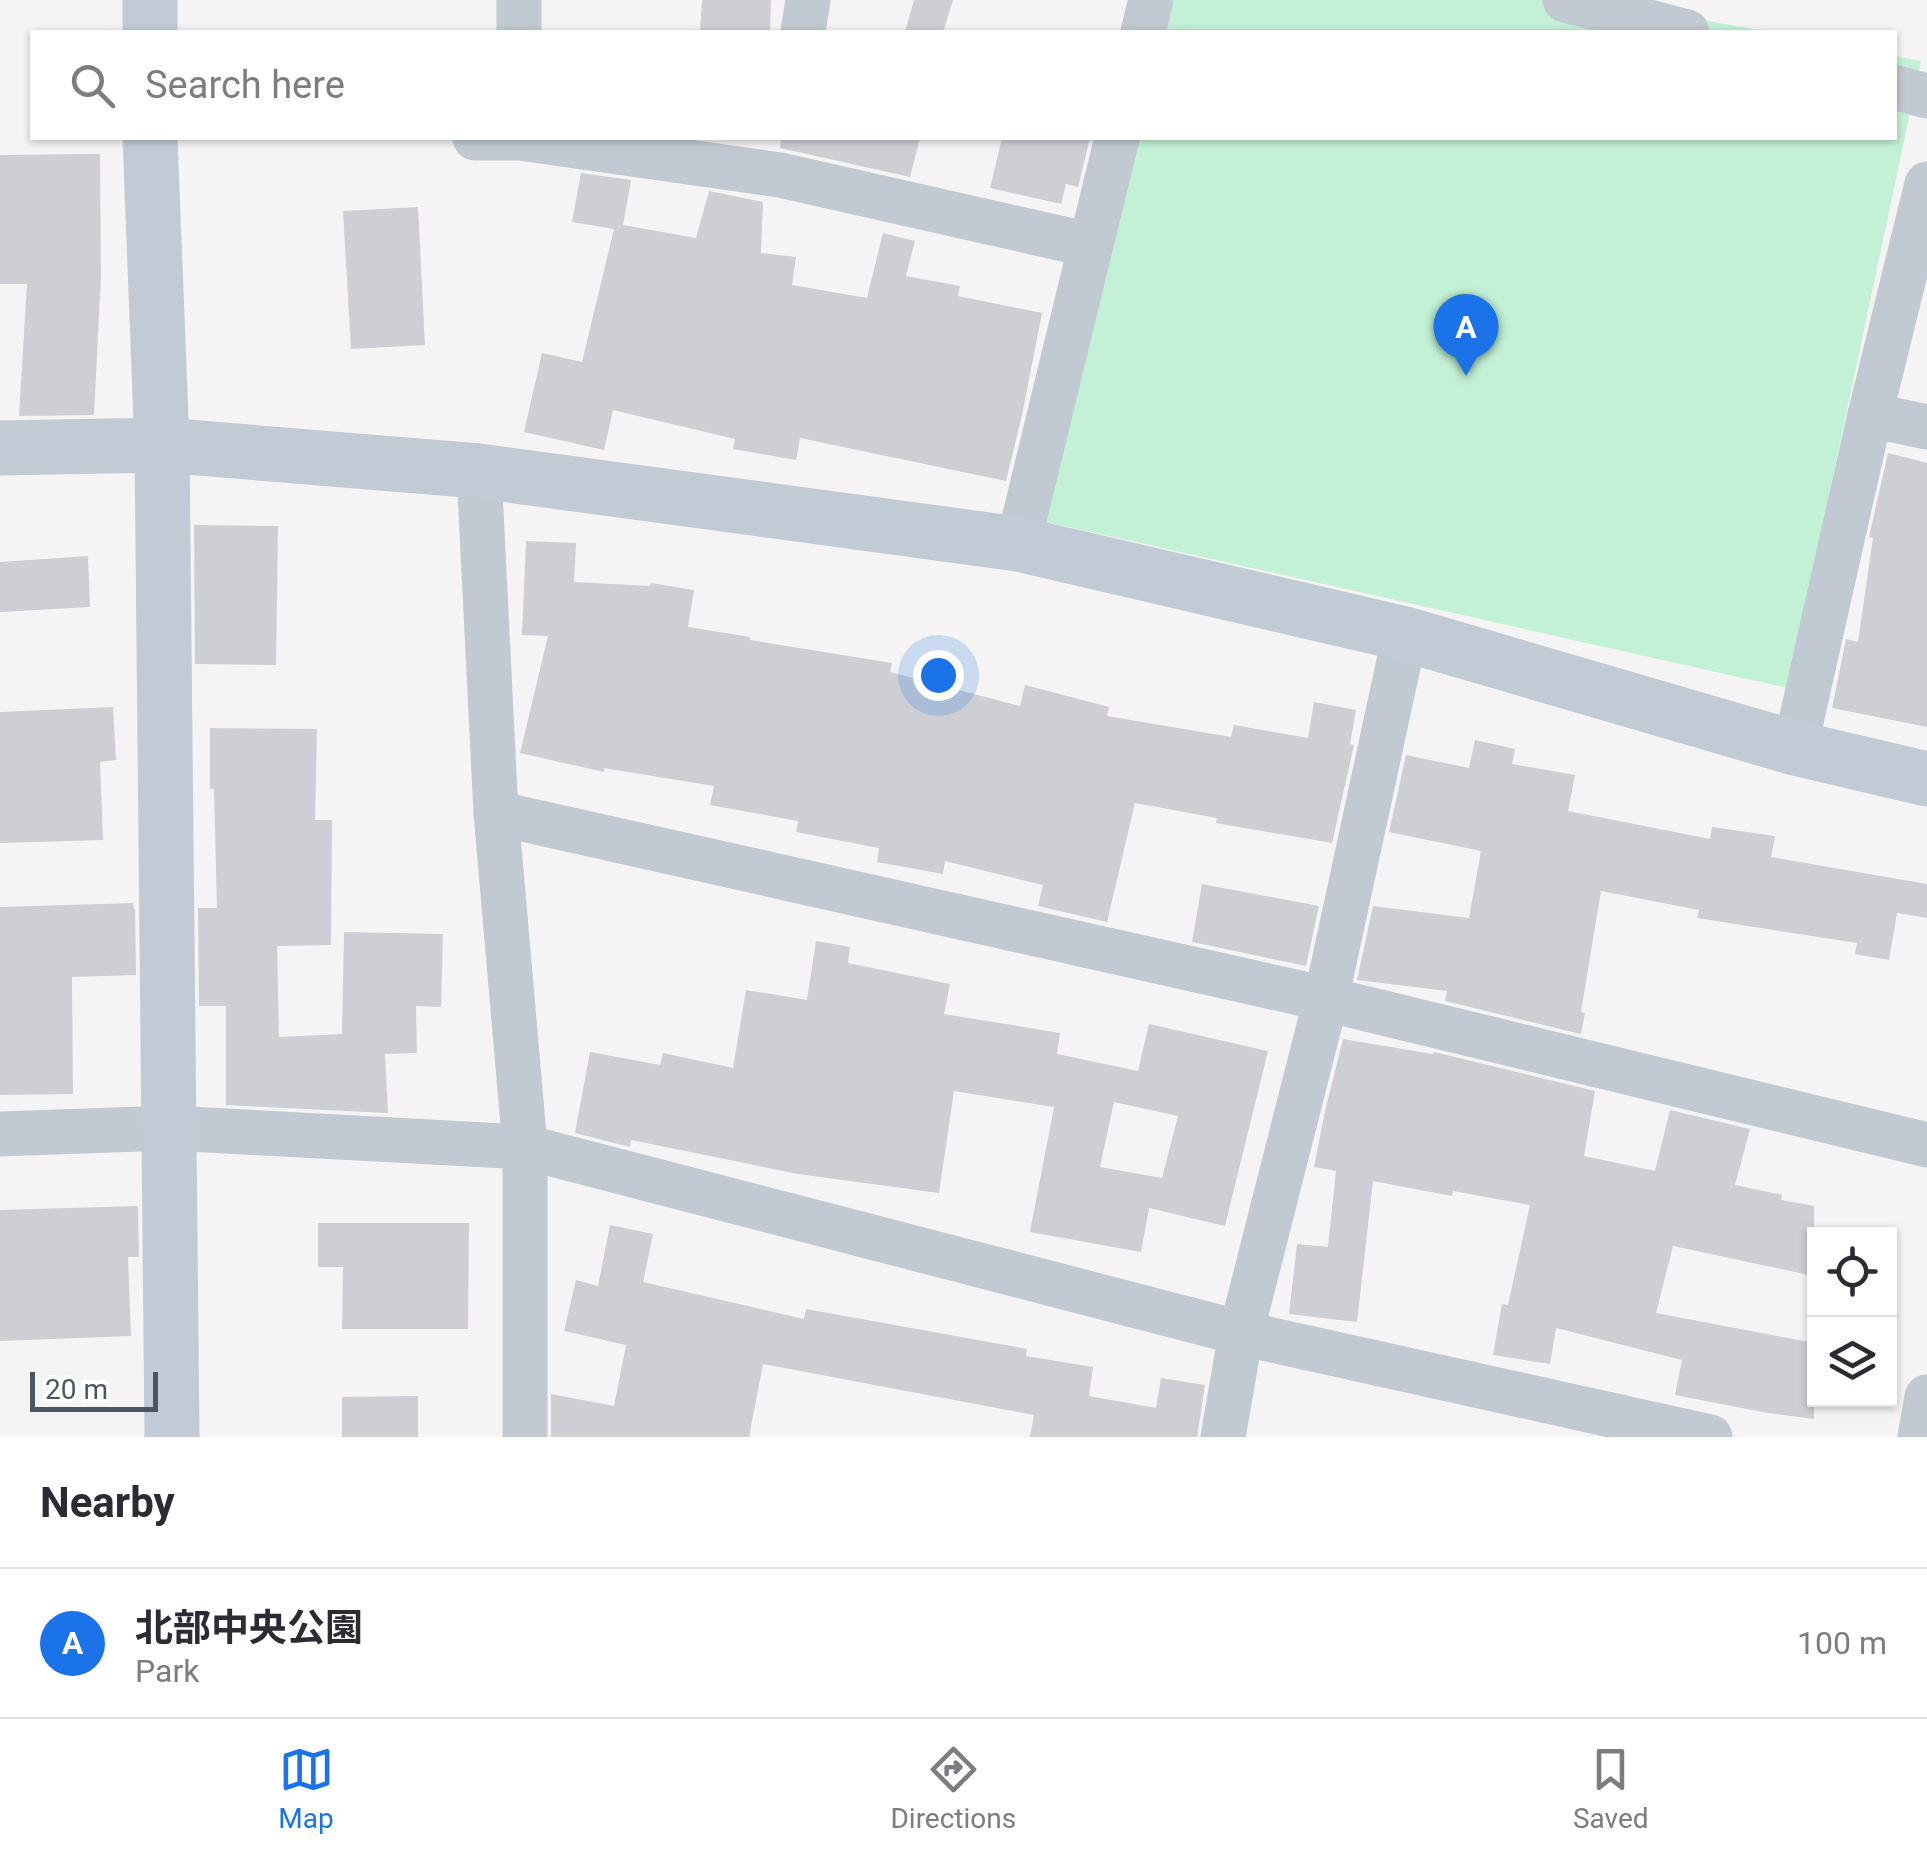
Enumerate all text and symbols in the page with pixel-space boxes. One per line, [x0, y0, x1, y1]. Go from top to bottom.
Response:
search box [30, 30, 1897, 140]
icon: search [65, 58, 120, 113]
text: Search here [145, 63, 345, 107]
pin: A [1434, 294, 1498, 376]
your location [913, 650, 964, 701]
map controls [1807, 1227, 1897, 1407]
button: locate [1807, 1227, 1897, 1317]
button: layers [1807, 1317, 1897, 1407]
scale bar [30, 1367, 158, 1412]
text: 20 m [45, 1373, 108, 1406]
text: Nearby [40, 1478, 175, 1527]
text: 北部中央公園 [135, 1606, 363, 1650]
text: A [62, 1624, 83, 1662]
text: 100 m [1797, 1624, 1887, 1662]
text: Park [135, 1652, 199, 1690]
tab: Map [278, 1742, 334, 1835]
tab: Directions [890, 1742, 1016, 1835]
tab: Saved [1573, 1742, 1649, 1835]

